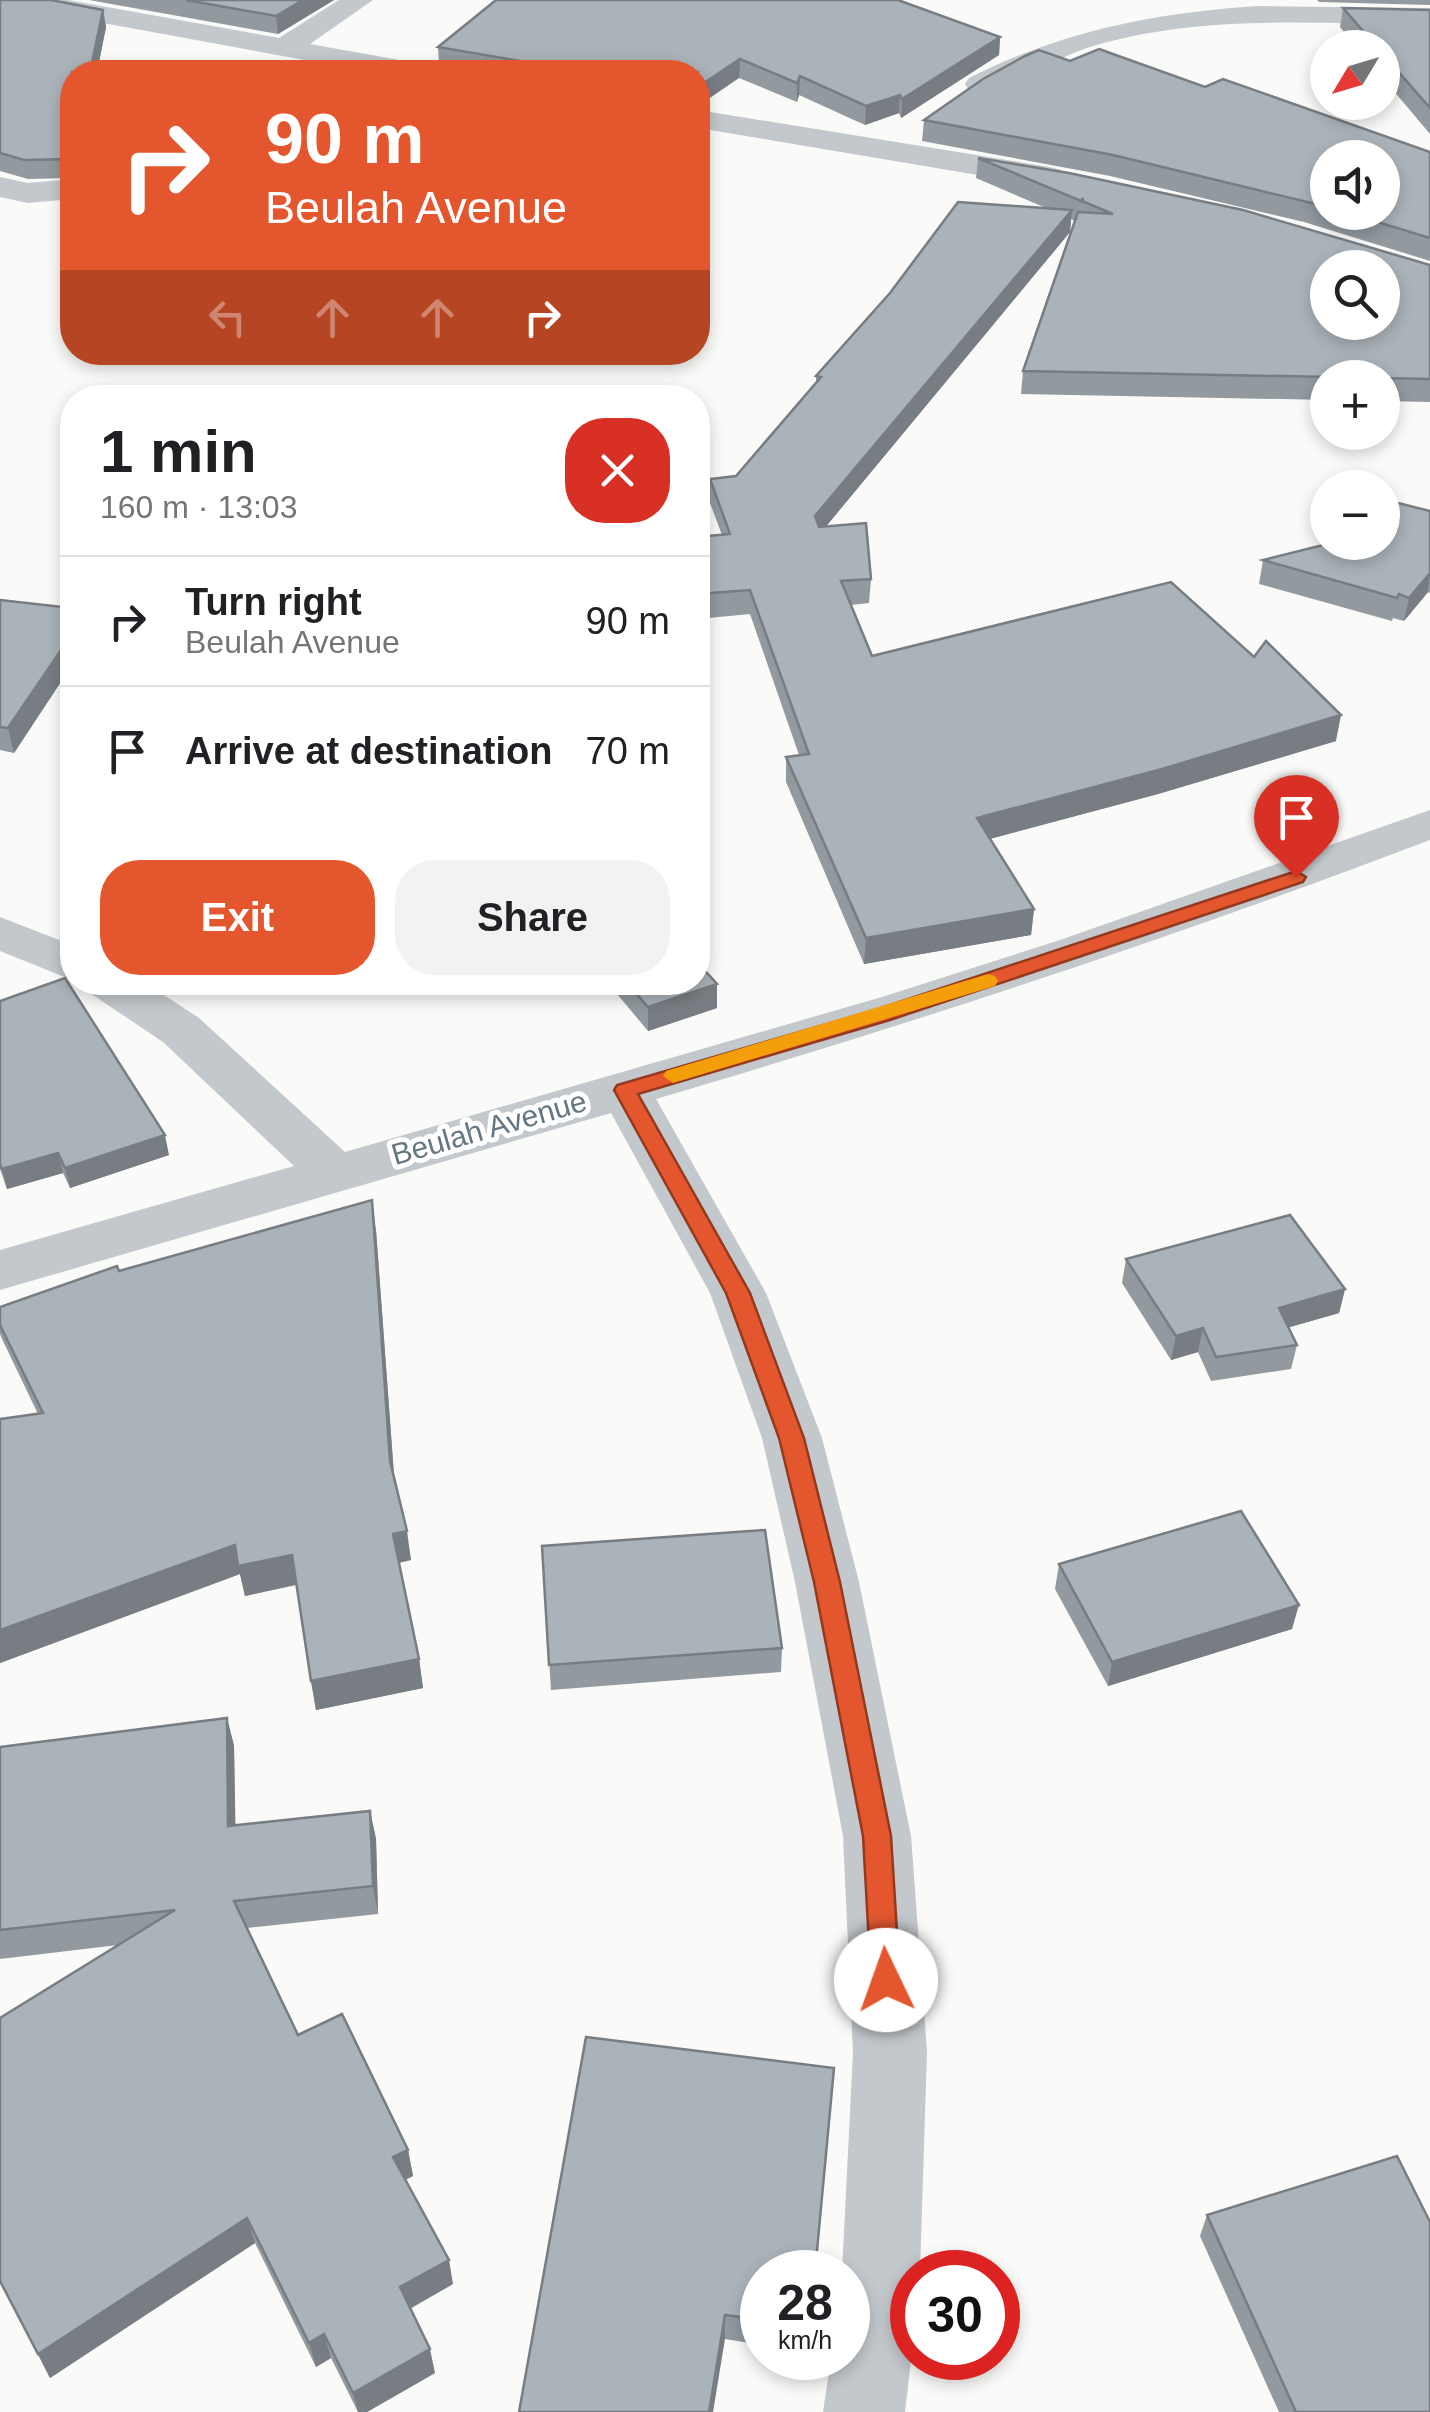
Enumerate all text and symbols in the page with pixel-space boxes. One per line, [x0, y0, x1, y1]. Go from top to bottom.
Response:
north arrow [1310, 30, 1400, 120]
map controls [1310, 30, 1400, 560]
icon: right [100, 100, 230, 230]
text: 90 m [265, 100, 425, 178]
button: sound [1310, 140, 1400, 230]
text: Beulah Avenue [265, 182, 567, 233]
button: search [1310, 250, 1400, 340]
icon: left [200, 290, 255, 345]
icon: ahead [305, 290, 360, 345]
icon: ahead [410, 290, 465, 345]
icon: right [515, 290, 570, 345]
button: + [1310, 360, 1400, 450]
text: 1 min [100, 418, 257, 485]
button: close [565, 418, 670, 523]
button: − [1310, 470, 1400, 560]
text: 160 m · 13:03 [100, 489, 297, 525]
text: Turn right [185, 581, 362, 623]
icon: right [100, 594, 155, 649]
text: 90 m [586, 600, 670, 642]
text: Beulah Avenue [185, 624, 400, 660]
icon: arrive [100, 724, 155, 779]
text: Arrive at destination [185, 730, 552, 772]
text: 70 m [586, 730, 670, 772]
pin [1254, 775, 1339, 878]
icon: arrive [1269, 790, 1324, 845]
button: Exit [100, 860, 375, 975]
button: Share [395, 860, 670, 975]
street label: Beulah Avenue [388, 1084, 590, 1171]
position arrow [834, 1928, 938, 2032]
speed limit sign: 30 [890, 2250, 1020, 2380]
text: 28 [777, 2275, 833, 2331]
text: km/h [778, 2326, 832, 2354]

